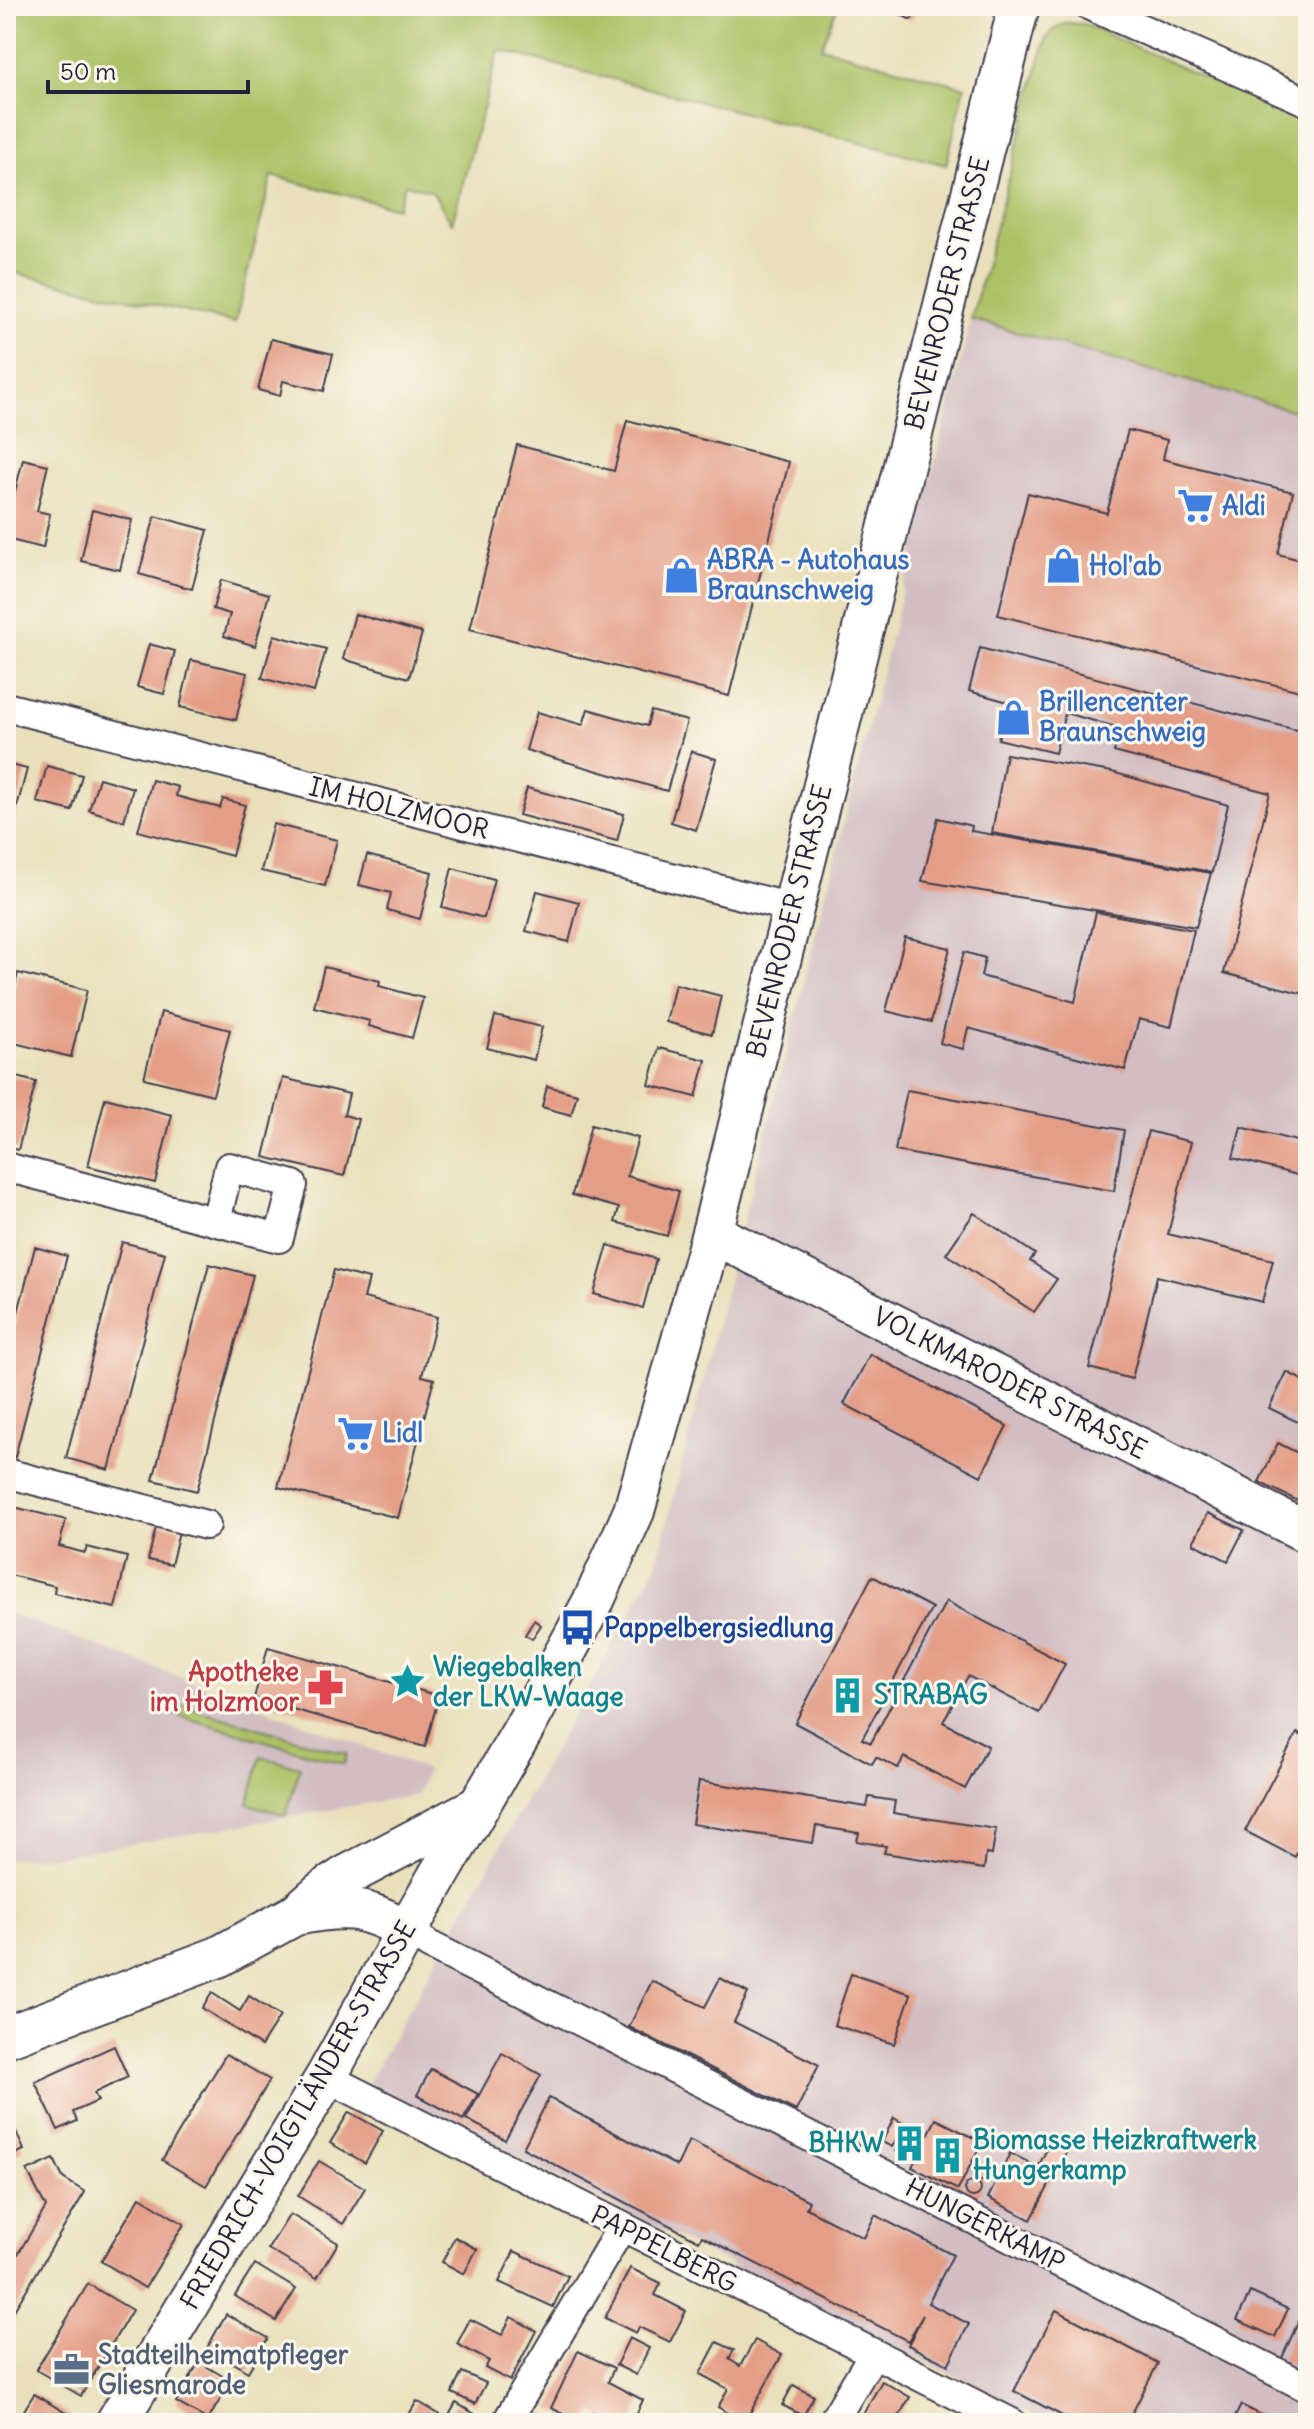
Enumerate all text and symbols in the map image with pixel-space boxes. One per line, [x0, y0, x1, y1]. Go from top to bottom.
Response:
scale bar [48, 44, 248, 94]
text: 50 m [60, 56, 116, 86]
street label: BEVENRODER STRASSE [897, 153, 996, 433]
supermarket icon: Aldi [1177, 487, 1215, 525]
place label: Aldi [1222, 489, 1266, 522]
place label: ABRA - Autohaus Braunschweig [707, 543, 910, 606]
shop icon: Hol'ab [1044, 547, 1082, 585]
place label: Hol'ab [1089, 549, 1162, 582]
shop icon: ABRA - Autohaus Braunschweig [662, 556, 700, 594]
place label: Brillencenter Braunschweig [1039, 685, 1206, 748]
shop icon: Brillencenter Braunschweig [994, 698, 1032, 736]
street label: IM HOLZMOOR [306, 769, 493, 846]
street label: BEVENRODER STRASSE [739, 781, 838, 1061]
street label: VOLKMARODER STRASSE [868, 1299, 1153, 1466]
supermarket icon: Lidl [337, 1414, 375, 1452]
place label: Lidl [382, 1416, 423, 1449]
bus stop icon: Pappelbergsiedlung [559, 1609, 597, 1647]
place label: Pappelbergsiedlung [604, 1611, 834, 1644]
place label: Wiegebalken der LKW-Waage [433, 1650, 624, 1713]
place label: Apotheke im Holzmoor [150, 1655, 299, 1718]
place icon: Wiegebalken der LKW-Waage [388, 1663, 426, 1701]
pharmacy icon: Apotheke im Holzmoor [306, 1668, 344, 1706]
building icon: STRABAG [829, 1676, 867, 1714]
place label: STRABAG [874, 1678, 988, 1711]
street label: FRIEDRICH-VOIGTLÄNDER-STRASSE [172, 1915, 423, 2315]
place label: Biomasse Heizkraftwerk Hungerkamp [973, 2123, 1257, 2186]
building icon: BHKW [891, 2124, 929, 2162]
place label: BHKW [809, 2126, 884, 2159]
building icon: Biomasse Heizkraftwerk Hungerkamp [928, 2136, 966, 2174]
street label: HUNGERKAMP [900, 2170, 1070, 2279]
street label: PAPPELBERG [586, 2198, 743, 2300]
place label: Stadteilheimatpfleger Gliesmarode [98, 2338, 349, 2401]
office icon: Stadteilheimatpfleger Gliesmarode [53, 2351, 91, 2389]

